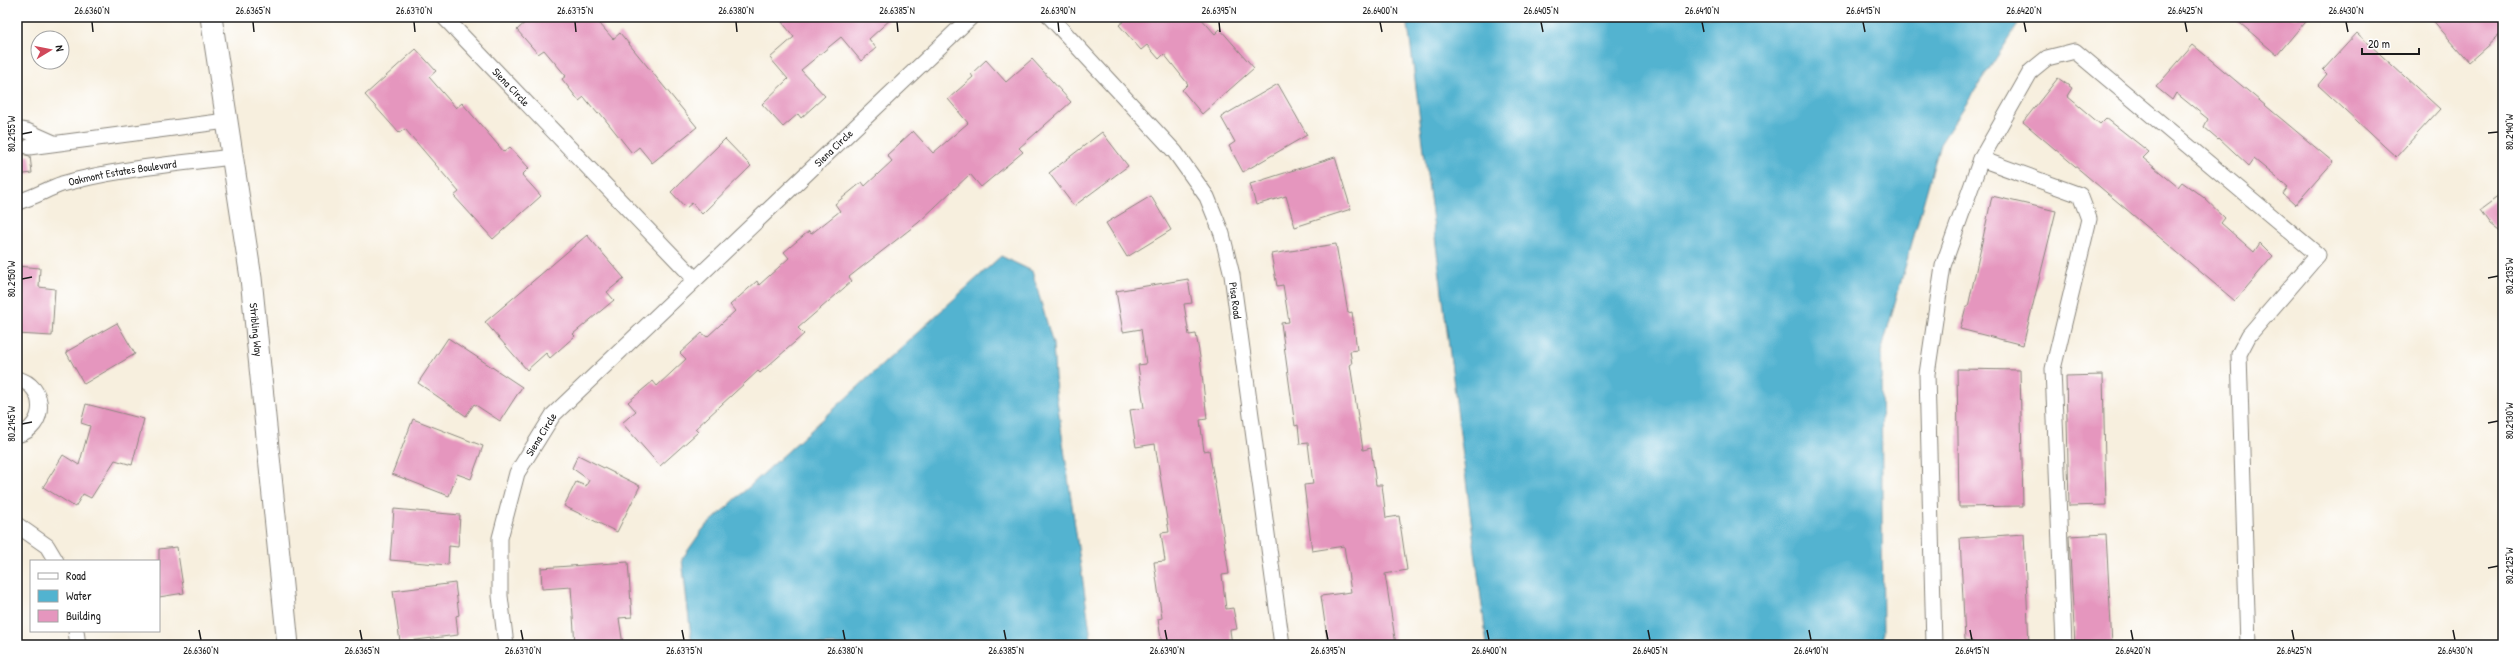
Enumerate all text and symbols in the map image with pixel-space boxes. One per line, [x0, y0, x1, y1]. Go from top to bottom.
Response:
text: 26.6360°N [74, 4, 110, 17]
text: 26.6365°N [235, 4, 271, 17]
text: 26.6370°N [396, 4, 432, 17]
text: 26.6375°N [557, 4, 593, 17]
text: 26.6380°N [718, 4, 754, 17]
text: 26.6385°N [879, 4, 915, 17]
text: 26.6390°N [1040, 4, 1076, 17]
text: 26.6395°N [1202, 4, 1236, 17]
text: 26.6400°N [1362, 4, 1398, 17]
text: 26.6405°N [1524, 4, 1558, 17]
text: 26.6410°N [1685, 4, 1719, 17]
text: 26.6415°N [1846, 4, 1880, 17]
text: 26.6420°N [2006, 4, 2042, 17]
text: 26.6425°N [2167, 4, 2203, 17]
text: 26.6430°N [2328, 4, 2364, 17]
north arrow [30, 30, 70, 70]
scale bar [2362, 30, 2419, 56]
text: 20 m [2368, 35, 2390, 52]
text: N [52, 44, 67, 53]
street label: Siena Circle [489, 65, 533, 110]
text: 80.2140°W [2503, 113, 2516, 150]
text: 80.2155°W [5, 115, 18, 152]
street label: Siena Circle [811, 126, 856, 170]
street label: Oakmont Estates Boulevard [67, 157, 178, 189]
text: 80.2135°W [2503, 257, 2516, 294]
text: 80.2150°W [5, 260, 18, 297]
street label: Pisa Road [1226, 281, 1245, 320]
street label: Stribling Way [247, 302, 266, 357]
text: 80.2130°W [2503, 402, 2516, 439]
text: 80.2145°W [5, 405, 18, 442]
street label: Siena Circle [522, 410, 560, 459]
text: 80.2125°W [2503, 547, 2516, 584]
legend [30, 560, 160, 632]
text: Road [66, 567, 86, 584]
text: Water [66, 587, 92, 604]
text: Building [66, 607, 101, 624]
text: 26.6360°N [183, 644, 219, 657]
text: 26.6365°N [344, 644, 380, 657]
text: 26.6370°N [505, 644, 541, 657]
text: 26.6375°N [666, 644, 702, 657]
text: 26.6380°N [827, 644, 863, 657]
text: 26.6385°N [988, 644, 1024, 657]
text: 26.6390°N [1149, 644, 1185, 657]
text: 26.6395°N [1311, 644, 1345, 657]
text: 26.6400°N [1471, 644, 1507, 657]
text: 26.6405°N [1633, 644, 1667, 657]
text: 26.6410°N [1794, 644, 1828, 657]
text: 26.6415°N [1955, 644, 1989, 657]
text: 26.6420°N [2115, 644, 2151, 657]
text: 26.6425°N [2276, 644, 2312, 657]
text: 26.6430°N [2437, 644, 2473, 657]

